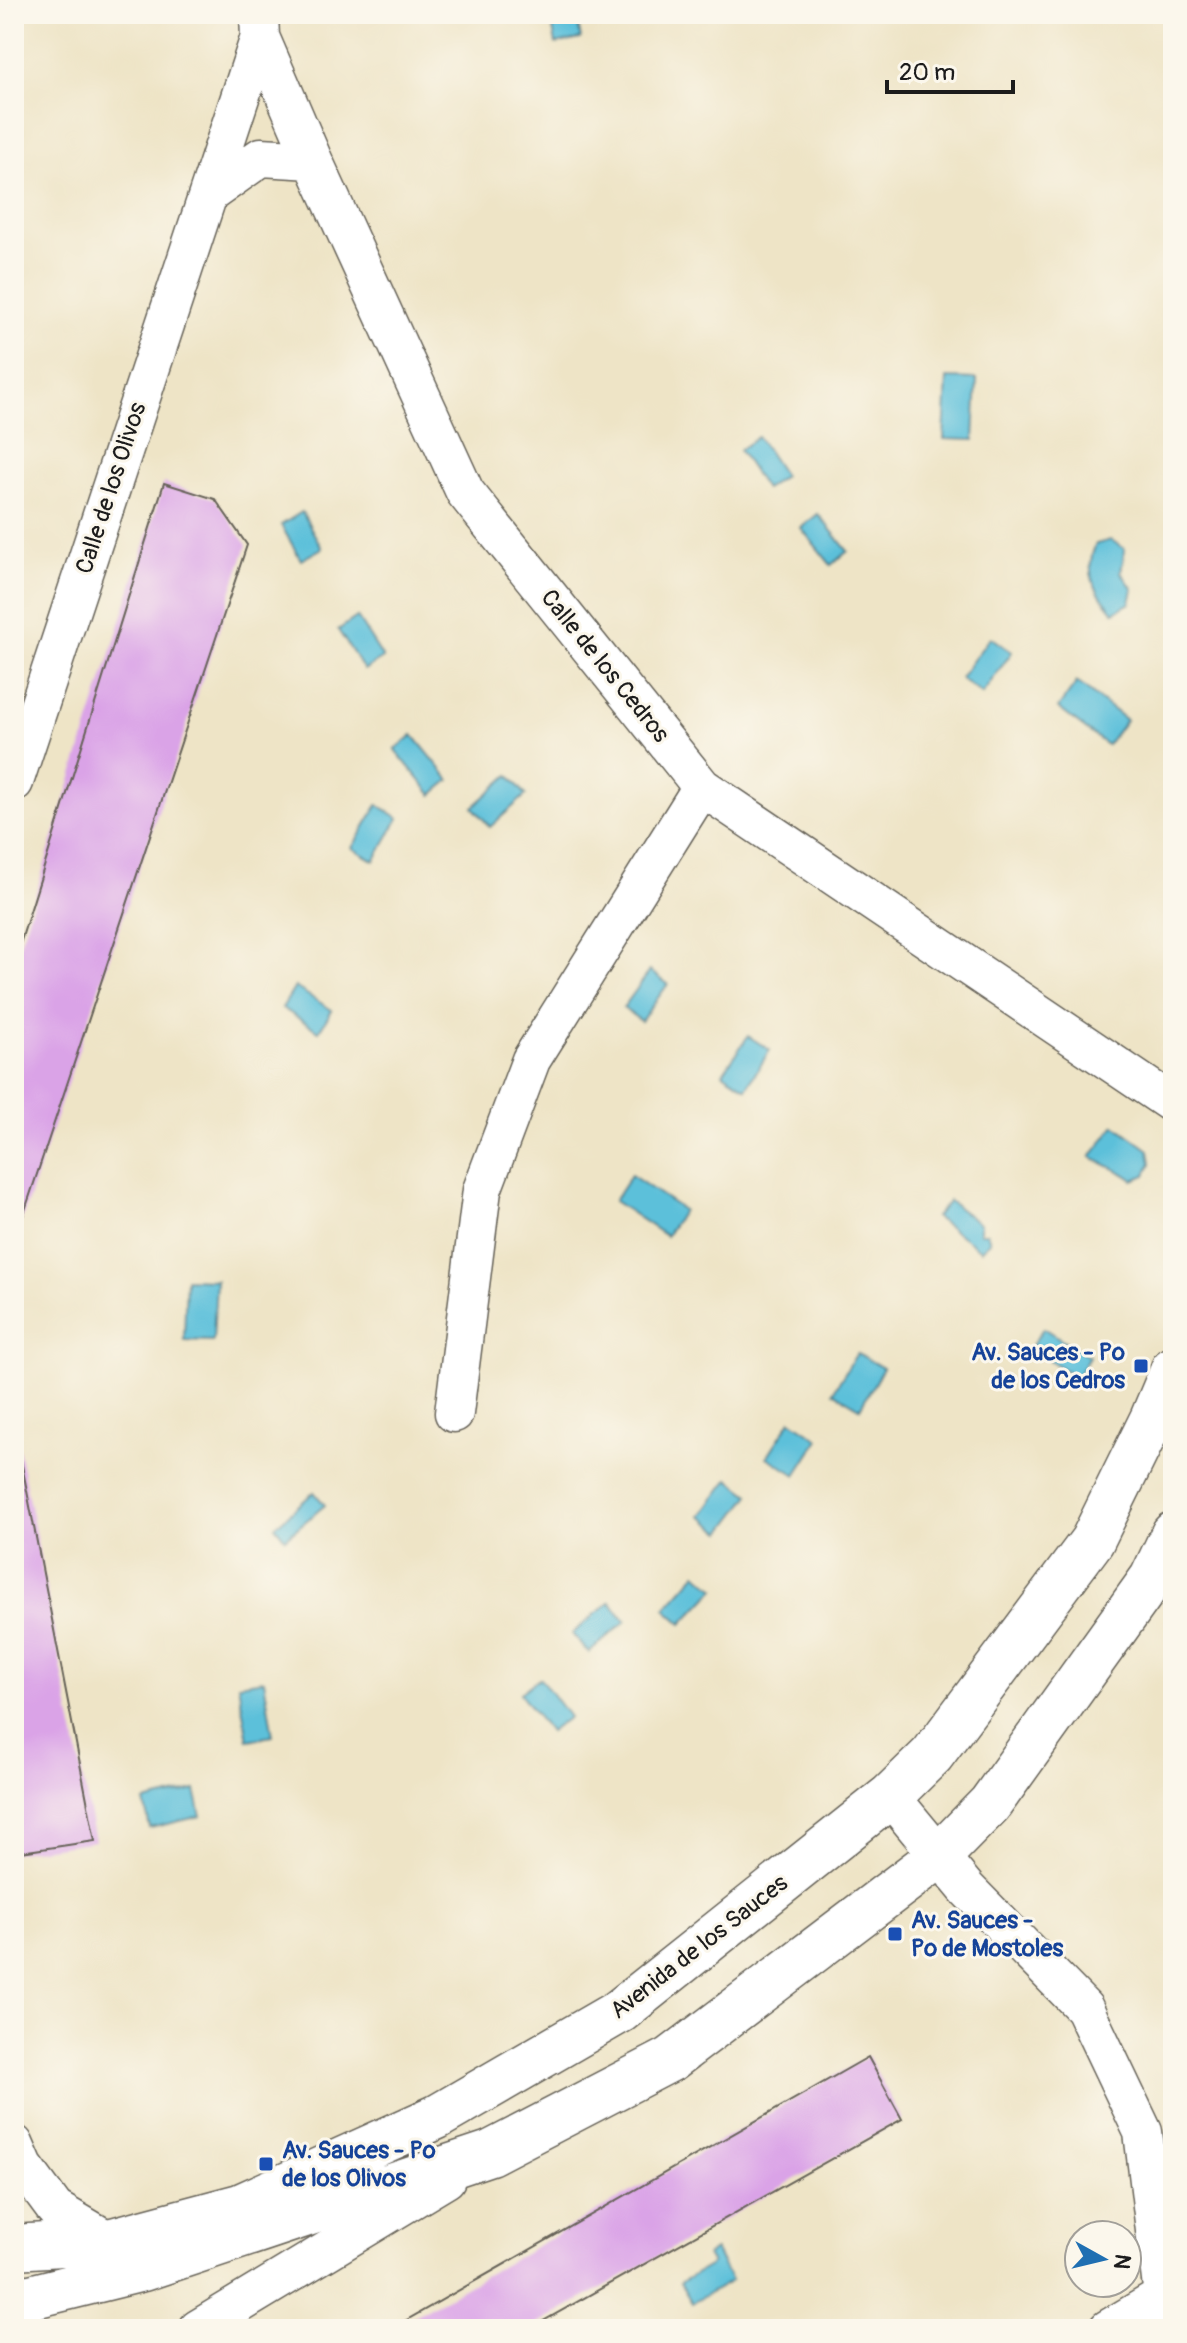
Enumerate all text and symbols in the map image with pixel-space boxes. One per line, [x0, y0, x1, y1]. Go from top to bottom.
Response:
scale bar [887, 44, 1013, 94]
text: 20 m [899, 58, 955, 87]
street label: Calle de los Olivos [70, 398, 152, 577]
street label: Calle de los Cedros [535, 584, 676, 748]
place label: Av. Sauces - Pº de los Cedros [971, 1338, 1125, 1395]
marker: Av. Sauces - Pº de los Cedros [1132, 1357, 1150, 1375]
street label: Avenida de los Sauces [604, 1869, 794, 2025]
place label: Av. Sauces - Pº de Mostoles [911, 1906, 1063, 1963]
marker: Av. Sauces - Pº de Mostoles [886, 1925, 904, 1943]
place label: Av. Sauces - Pº de los Olivos [282, 2136, 436, 2193]
marker: Av. Sauces - Pº de los Olivos [257, 2155, 275, 2173]
north arrow [1063, 2219, 1143, 2299]
text: N [1107, 2252, 1137, 2271]

